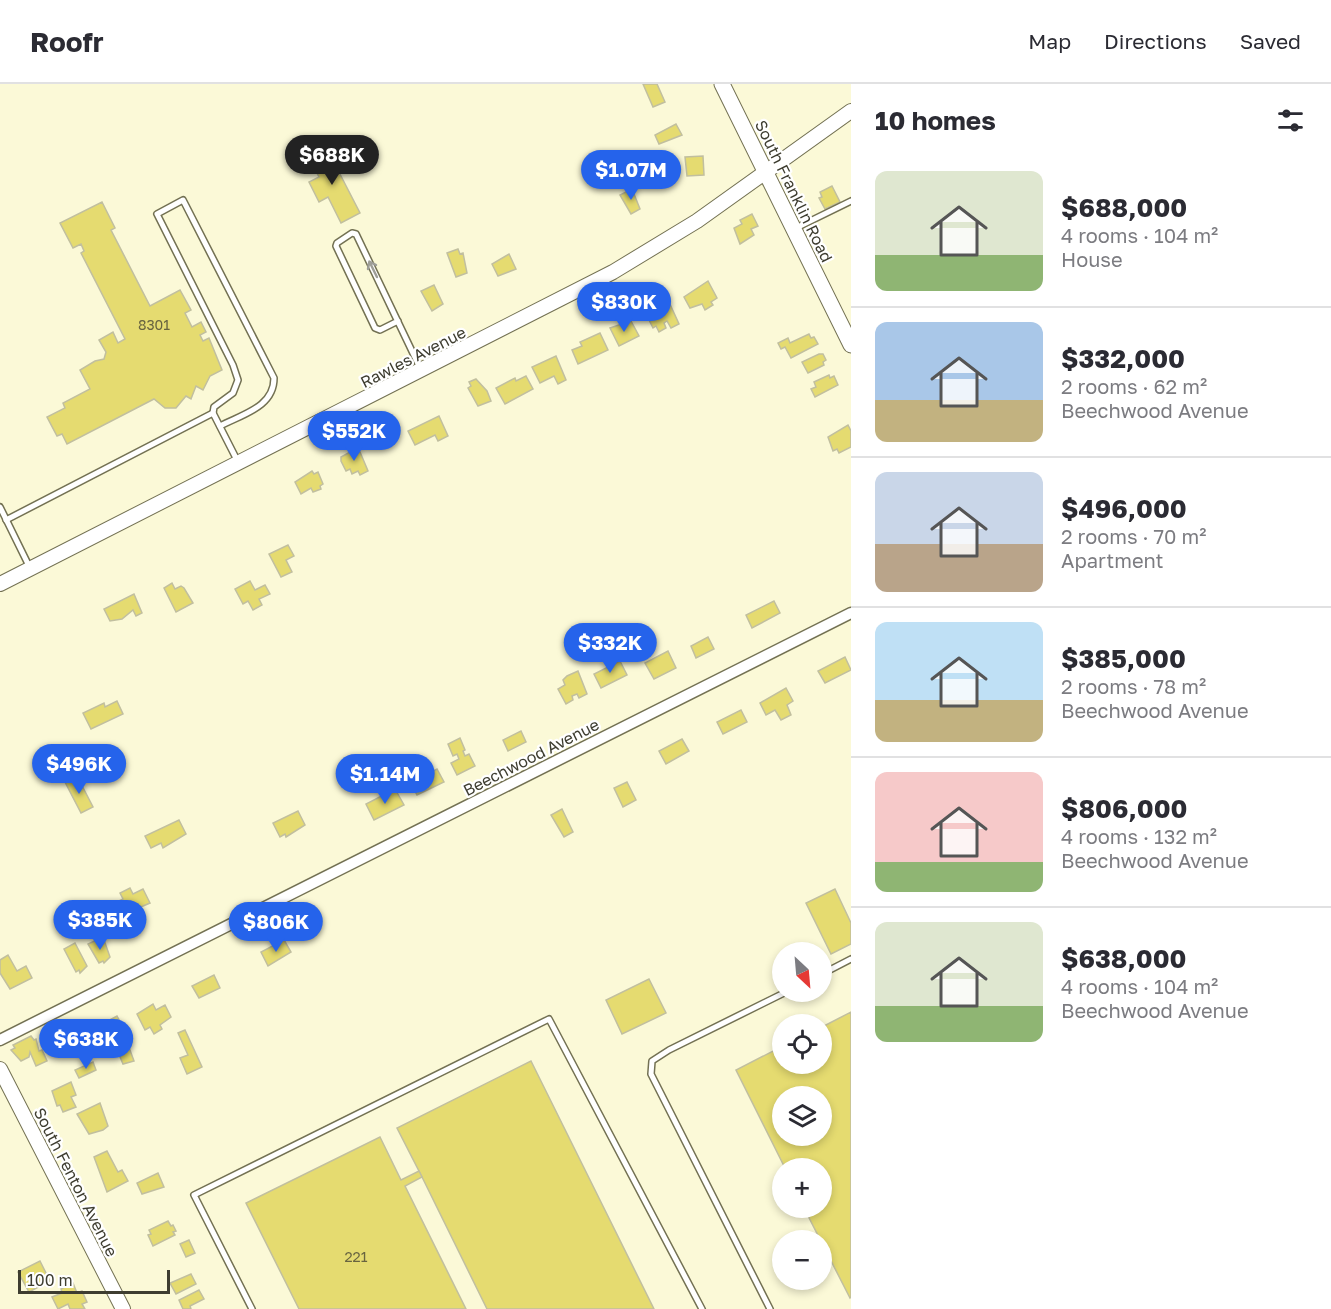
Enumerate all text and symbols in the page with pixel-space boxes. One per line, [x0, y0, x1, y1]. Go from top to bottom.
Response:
text: Roofr [30, 25, 104, 58]
text: Map [1028, 28, 1071, 54]
text: Directions [1104, 28, 1207, 54]
text: Saved [1240, 28, 1301, 54]
icon: filters [1274, 104, 1307, 137]
text: 10 homes [875, 105, 996, 136]
street label: South Franklin Road [751, 117, 837, 265]
pin: $688K [290, 135, 374, 186]
text: $688K [299, 142, 365, 166]
pin: $1.07M [582, 150, 680, 201]
text: $1.07M [595, 157, 667, 181]
text: $688,000 [1061, 192, 1187, 223]
icon: home [923, 195, 995, 267]
text: 4 rooms · 104 m² [1061, 223, 1218, 247]
text: House [1061, 247, 1123, 271]
one-way arrow [366, 260, 378, 278]
pin: $830K [582, 282, 666, 333]
text: $830K [591, 289, 657, 313]
house number: 8301 [138, 316, 170, 333]
street label: Rawles Avenue [357, 322, 469, 392]
text: $332,000 [1061, 343, 1185, 374]
icon: home [923, 346, 995, 418]
text: 2 rooms · 62 m² [1061, 374, 1207, 398]
text: Beechwood Avenue [1061, 398, 1249, 422]
pin: $552K [312, 411, 396, 462]
text: $552K [322, 418, 386, 442]
text: $496,000 [1061, 493, 1187, 524]
icon: home [923, 496, 995, 568]
text: 2 rooms · 70 m² [1061, 524, 1206, 548]
text: Apartment [1061, 548, 1164, 572]
pin: $332K [568, 623, 652, 674]
text: $332K [578, 630, 642, 654]
text: $385,000 [1061, 643, 1186, 674]
icon: home [923, 646, 995, 718]
text: 2 rooms · 78 m² [1061, 674, 1206, 698]
text: Beechwood Avenue [1061, 698, 1249, 722]
street label: Beechwood Avenue [460, 714, 602, 800]
pin: $496K [37, 744, 121, 795]
text: $496K [46, 751, 112, 775]
pin: $1.14M [336, 754, 434, 805]
text: $1.14M [350, 761, 420, 785]
text: $806,000 [1061, 793, 1188, 824]
icon: home [923, 796, 995, 868]
text: 4 rooms · 132 m² [1061, 824, 1217, 848]
text: Beechwood Avenue [1061, 848, 1249, 872]
pin: $385K [58, 900, 142, 951]
pin: $806K [234, 902, 318, 953]
text: $385K [67, 907, 133, 931]
text: $806K [243, 909, 309, 933]
north arrow [772, 942, 832, 1002]
map controls [772, 942, 832, 1290]
text: $638,000 [1061, 943, 1186, 974]
icon: home [923, 946, 995, 1018]
text: 4 rooms · 104 m² [1061, 974, 1218, 998]
text: Beechwood Avenue [1061, 998, 1249, 1022]
button: locate [772, 1014, 832, 1074]
pin: $638K [44, 1019, 128, 1070]
text: $638K [53, 1026, 119, 1050]
button: layers [772, 1086, 832, 1146]
street label: South Fenton Avenue [30, 1104, 122, 1260]
button: + [772, 1158, 832, 1218]
button: − [772, 1230, 832, 1290]
house number: 221 [344, 1248, 368, 1265]
scale bar [18, 1267, 170, 1294]
text: 100 m [27, 1270, 73, 1290]

